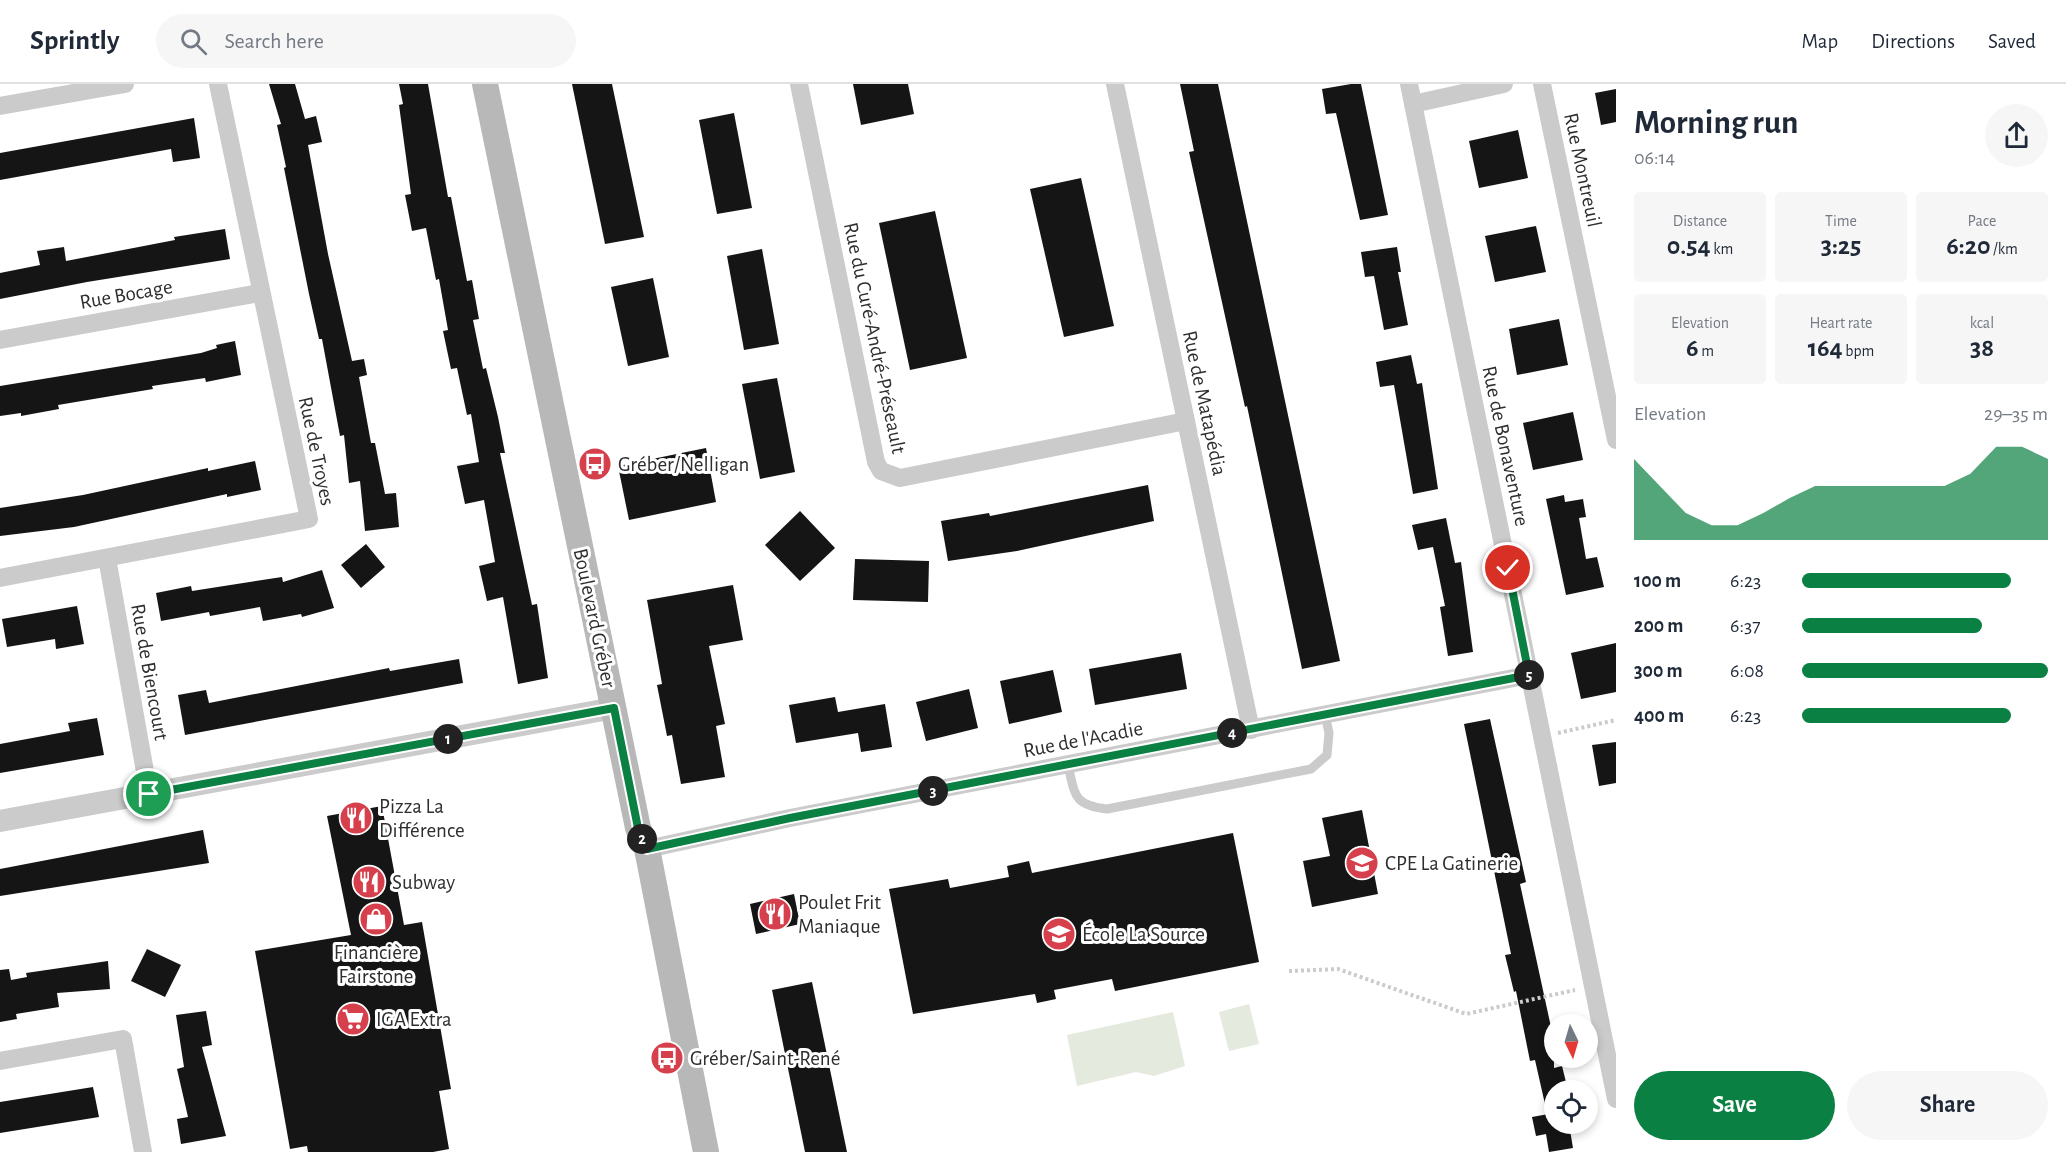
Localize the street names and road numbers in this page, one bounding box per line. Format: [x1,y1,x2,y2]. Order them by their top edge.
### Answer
street label: Rue Montreuil [1560,111,1605,229]
street label: Rue du Curé-André-Préseault [840,221,909,456]
street label: Rue Bocage [78,276,174,313]
street label: Rue de Matapédia [1179,329,1230,478]
street label: Rue de Bonaventure [1478,364,1533,528]
street label: Rue de Troyes [295,395,338,508]
street label: Boulevard Gréber [569,546,620,690]
street label: Rue de Biencourt [127,602,172,742]
street label: Rue de l'Acadie [1021,718,1145,761]

